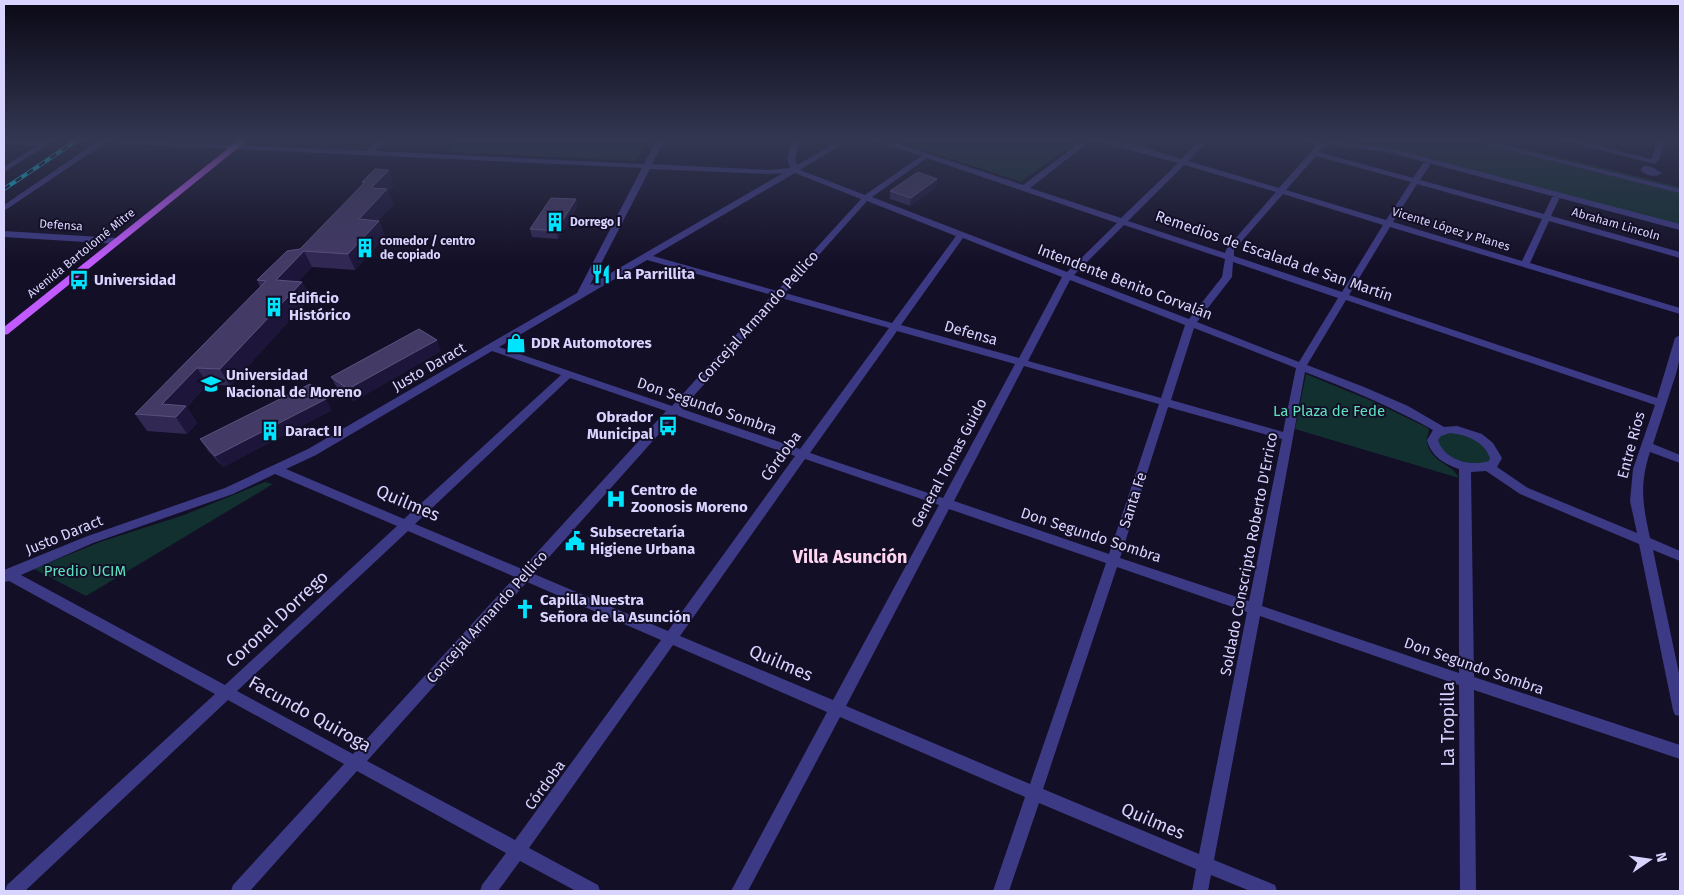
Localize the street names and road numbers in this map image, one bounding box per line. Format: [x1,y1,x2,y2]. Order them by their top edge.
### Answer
street label: Vicente López y Planes [1390,204,1512,254]
street label: Avenida Bartolomé Mitre [24,205,138,301]
street label: Abraham Lincoln [1570,205,1662,243]
street label: Remedios de Escalada de San Martín [1153,207,1395,305]
street label: Defensa [39,216,83,234]
street label: Intendente Benito Corvalán [1035,240,1215,324]
street label: Concejal Armando Pellico [694,247,822,387]
street label: Defensa [942,317,1000,349]
street label: Justo Daract [389,338,469,395]
street label: Don Segundo Sombra [635,374,779,438]
street label: General Tomas Guido [907,395,991,531]
street label: Entre Ríos [1613,410,1649,480]
street label: Córdoba [757,428,805,484]
street label: Soldado Conscripto Roberto D'Errico [1217,431,1281,677]
street label: Santa Fe [1116,470,1150,530]
street label: Quilmes [373,480,443,526]
street label: Don Segundo Sombra [1019,504,1163,566]
street label: Justo Daract [23,511,106,559]
street label: Concejal Armando Pellico [423,547,551,687]
street label: Coronel Dorrego [221,566,333,672]
street label: Don Segundo Sombra [1402,634,1546,698]
street label: Quilmes [746,640,816,686]
street label: Facundo Quiroga [245,671,375,757]
street label: La Tropilla [1437,681,1459,767]
street label: Córdoba [521,757,569,813]
street label: Quilmes [1118,798,1188,844]

